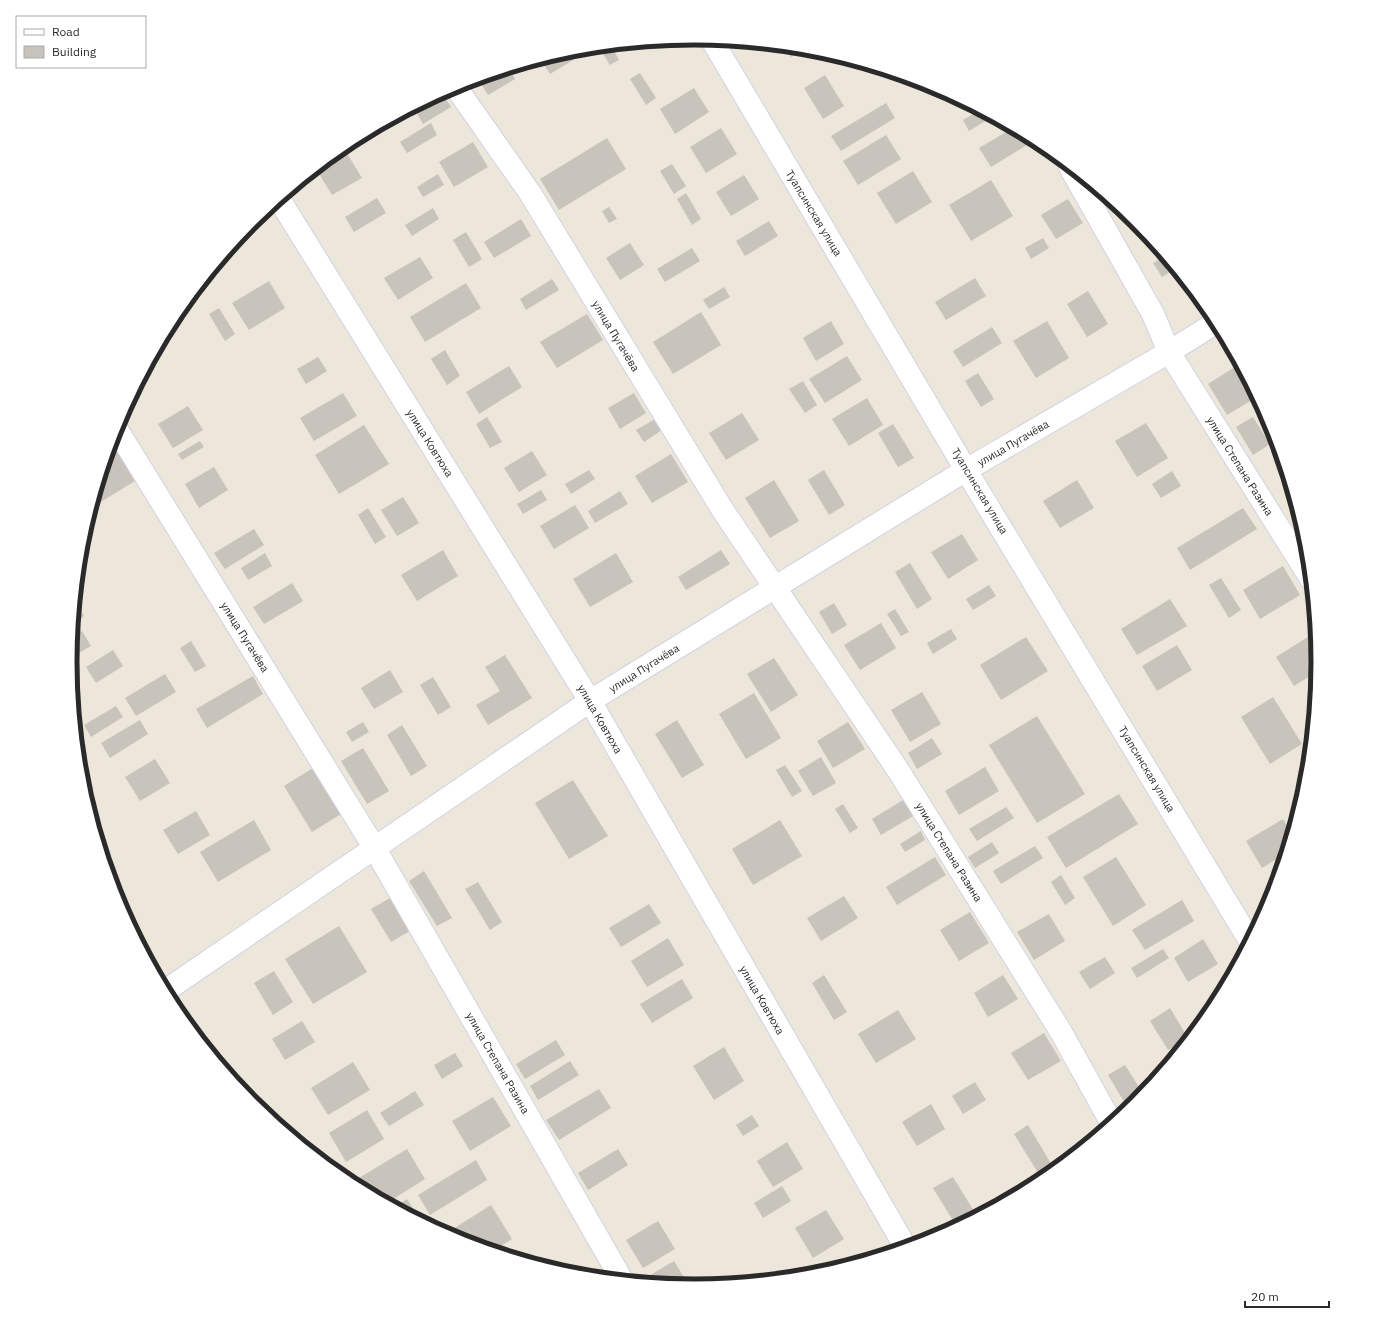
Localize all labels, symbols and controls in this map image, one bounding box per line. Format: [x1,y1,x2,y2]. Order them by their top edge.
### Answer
legend [16,16,146,68]
text: Road [52,24,80,39]
text: Building [52,44,97,59]
street label: Туапсинская улица [783,167,845,259]
street label: улица Пугачёва [589,298,643,374]
street label: улица Ковтюха [404,407,456,480]
street label: улица Степана Разина [1204,414,1276,519]
street label: улица Пугачёва [975,417,1051,469]
street label: Туапсинская улица [949,445,1011,537]
street label: улица Пугачёва [218,599,272,675]
street label: улица Пугачёва [606,641,682,695]
street label: улица Ковтюха [575,682,625,756]
street label: Туапсинская улица [1116,723,1178,815]
street label: улица Степана Разина [913,800,985,905]
street label: улица Ковтюха [737,963,787,1037]
street label: улица Степана Разина [463,1010,533,1116]
scale bar [1245,1283,1329,1309]
text: 20 m [1251,1289,1279,1304]

